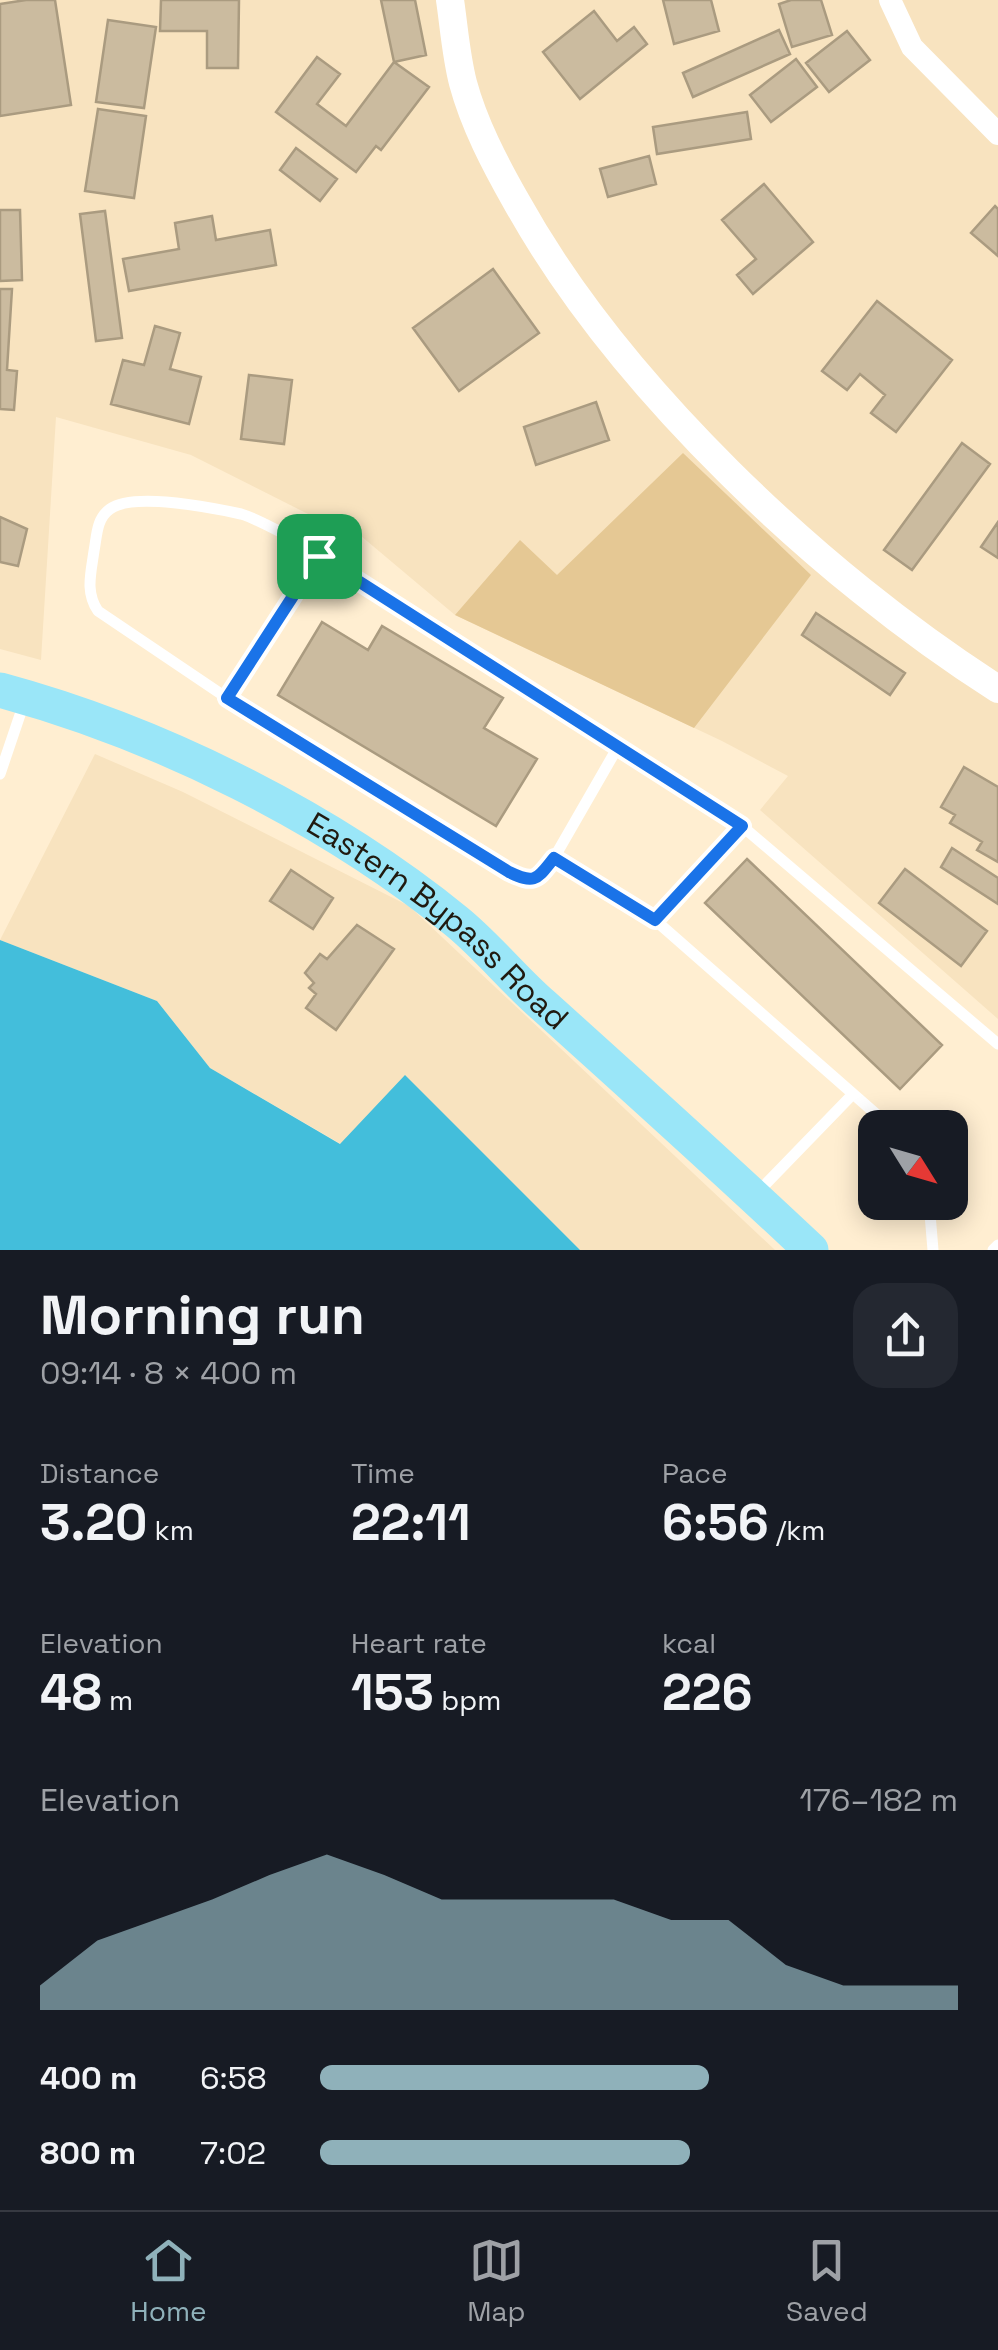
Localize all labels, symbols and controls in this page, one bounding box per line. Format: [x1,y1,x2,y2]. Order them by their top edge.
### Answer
pin [277,514,362,599]
icon: arrive [292,529,347,584]
street label: Eastern Bypass Road [300,803,577,1038]
north arrow [858,1110,968,1220]
map controls [858,1110,968,1220]
text: Morning run [40,1280,365,1350]
button: share [853,1283,958,1388]
text: 09:14 · 8 × 400 m [40,1353,297,1393]
text: Distance [40,1455,159,1491]
text: Time [351,1455,415,1491]
text: Pace [662,1455,728,1491]
text: 3.20 [40,1491,147,1555]
text: 22:11 [351,1491,471,1555]
text: 6:56 [662,1491,769,1555]
text: km [147,1512,194,1548]
text: /km [769,1512,825,1548]
text: Elevation [40,1625,163,1661]
text: Heart rate [351,1625,487,1661]
text: kcal [662,1625,716,1661]
text: 48 [40,1661,102,1725]
text: 153 [351,1661,434,1725]
text: 226 [662,1661,752,1725]
text: m [102,1682,133,1718]
text: bpm [434,1682,501,1718]
text: Elevation [40,1780,180,1820]
text: 176–182 m [799,1780,958,1820]
text: 400 m [40,2058,137,2098]
text: 6:58 [200,2058,267,2098]
text: 800 m [40,2133,136,2173]
text: 7:02 [200,2133,266,2173]
tab: Home [130,2233,207,2329]
tab: Map [467,2233,526,2329]
tab: Saved [786,2233,868,2329]

